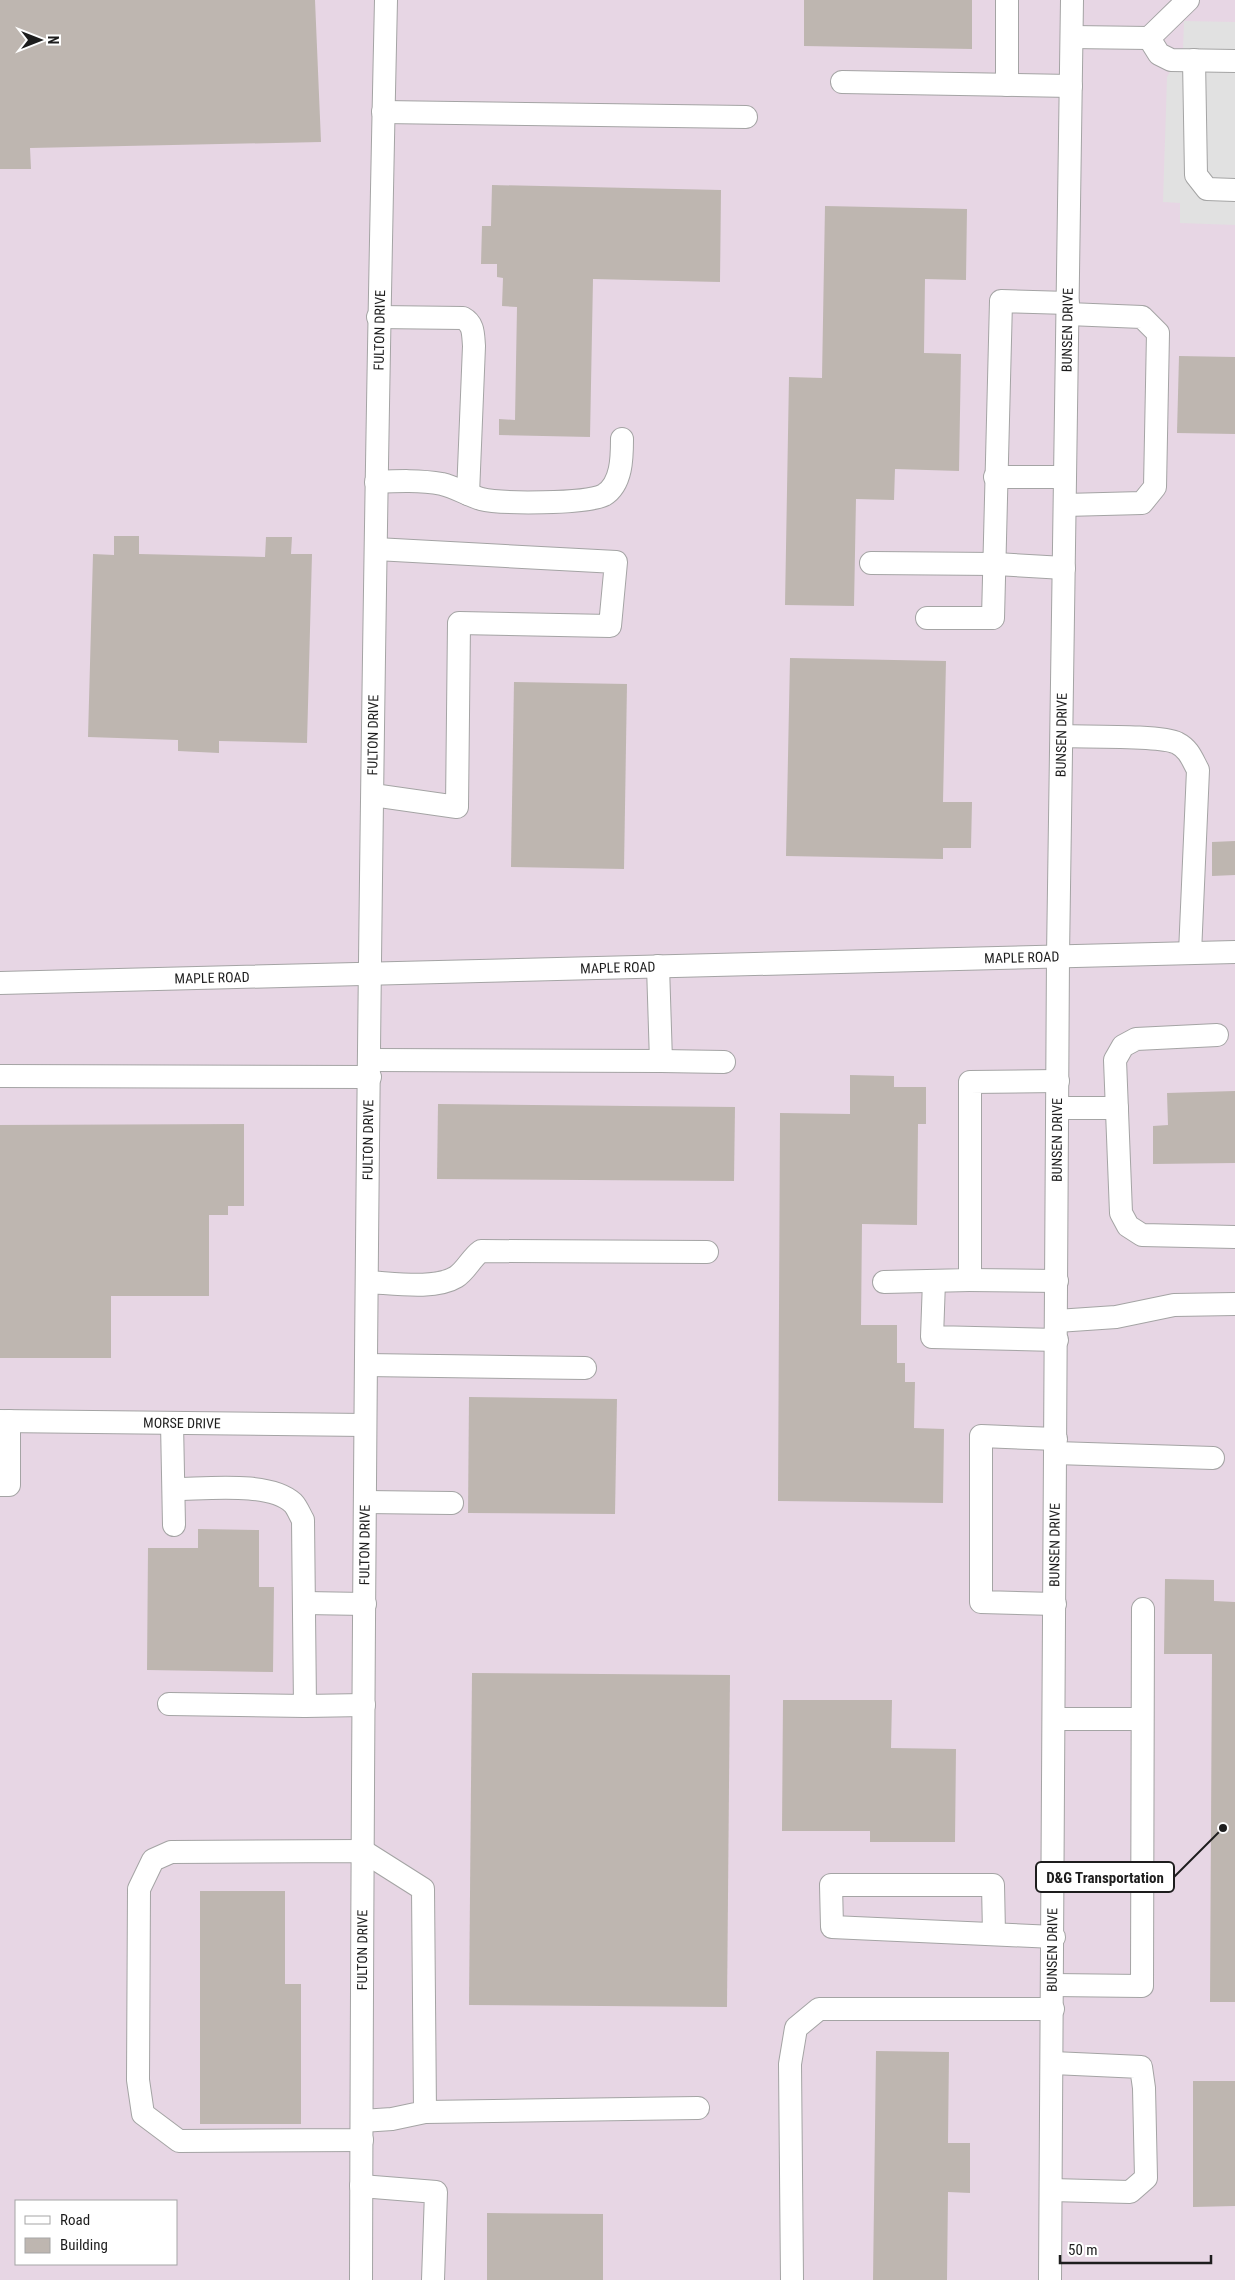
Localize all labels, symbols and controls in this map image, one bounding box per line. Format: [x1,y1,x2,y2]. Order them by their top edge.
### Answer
north arrow [15,15,65,65]
text: N [45,36,61,44]
street label: BUNSEN DRIVE [1059,288,1076,372]
street label: FULTON DRIVE [371,290,388,371]
street label: BUNSEN DRIVE [1053,693,1070,777]
street label: FULTON DRIVE [364,695,381,775]
street label: MAPLE ROAD [984,948,1059,966]
street label: MAPLE ROAD [580,959,656,976]
street label: MAPLE ROAD [174,969,250,987]
street label: BUNSEN DRIVE [1049,1098,1065,1182]
street label: FULTON DRIVE [359,1100,376,1180]
street label: MORSE DRIVE [143,1415,221,1431]
street label: BUNSEN DRIVE [1046,1503,1063,1587]
street label: FULTON DRIVE [356,1505,373,1585]
callout: D&G Transportation [1036,1862,1174,1892]
text: D&G Transportation [1046,1869,1164,1887]
street label: BUNSEN DRIVE [1044,1908,1060,1992]
street label: FULTON DRIVE [354,1910,370,1990]
legend [15,2200,178,2265]
text: Road [60,2211,90,2229]
scale bar [1060,2232,1211,2264]
text: Building [60,2236,108,2254]
text: 50 m [1068,2241,1098,2259]

